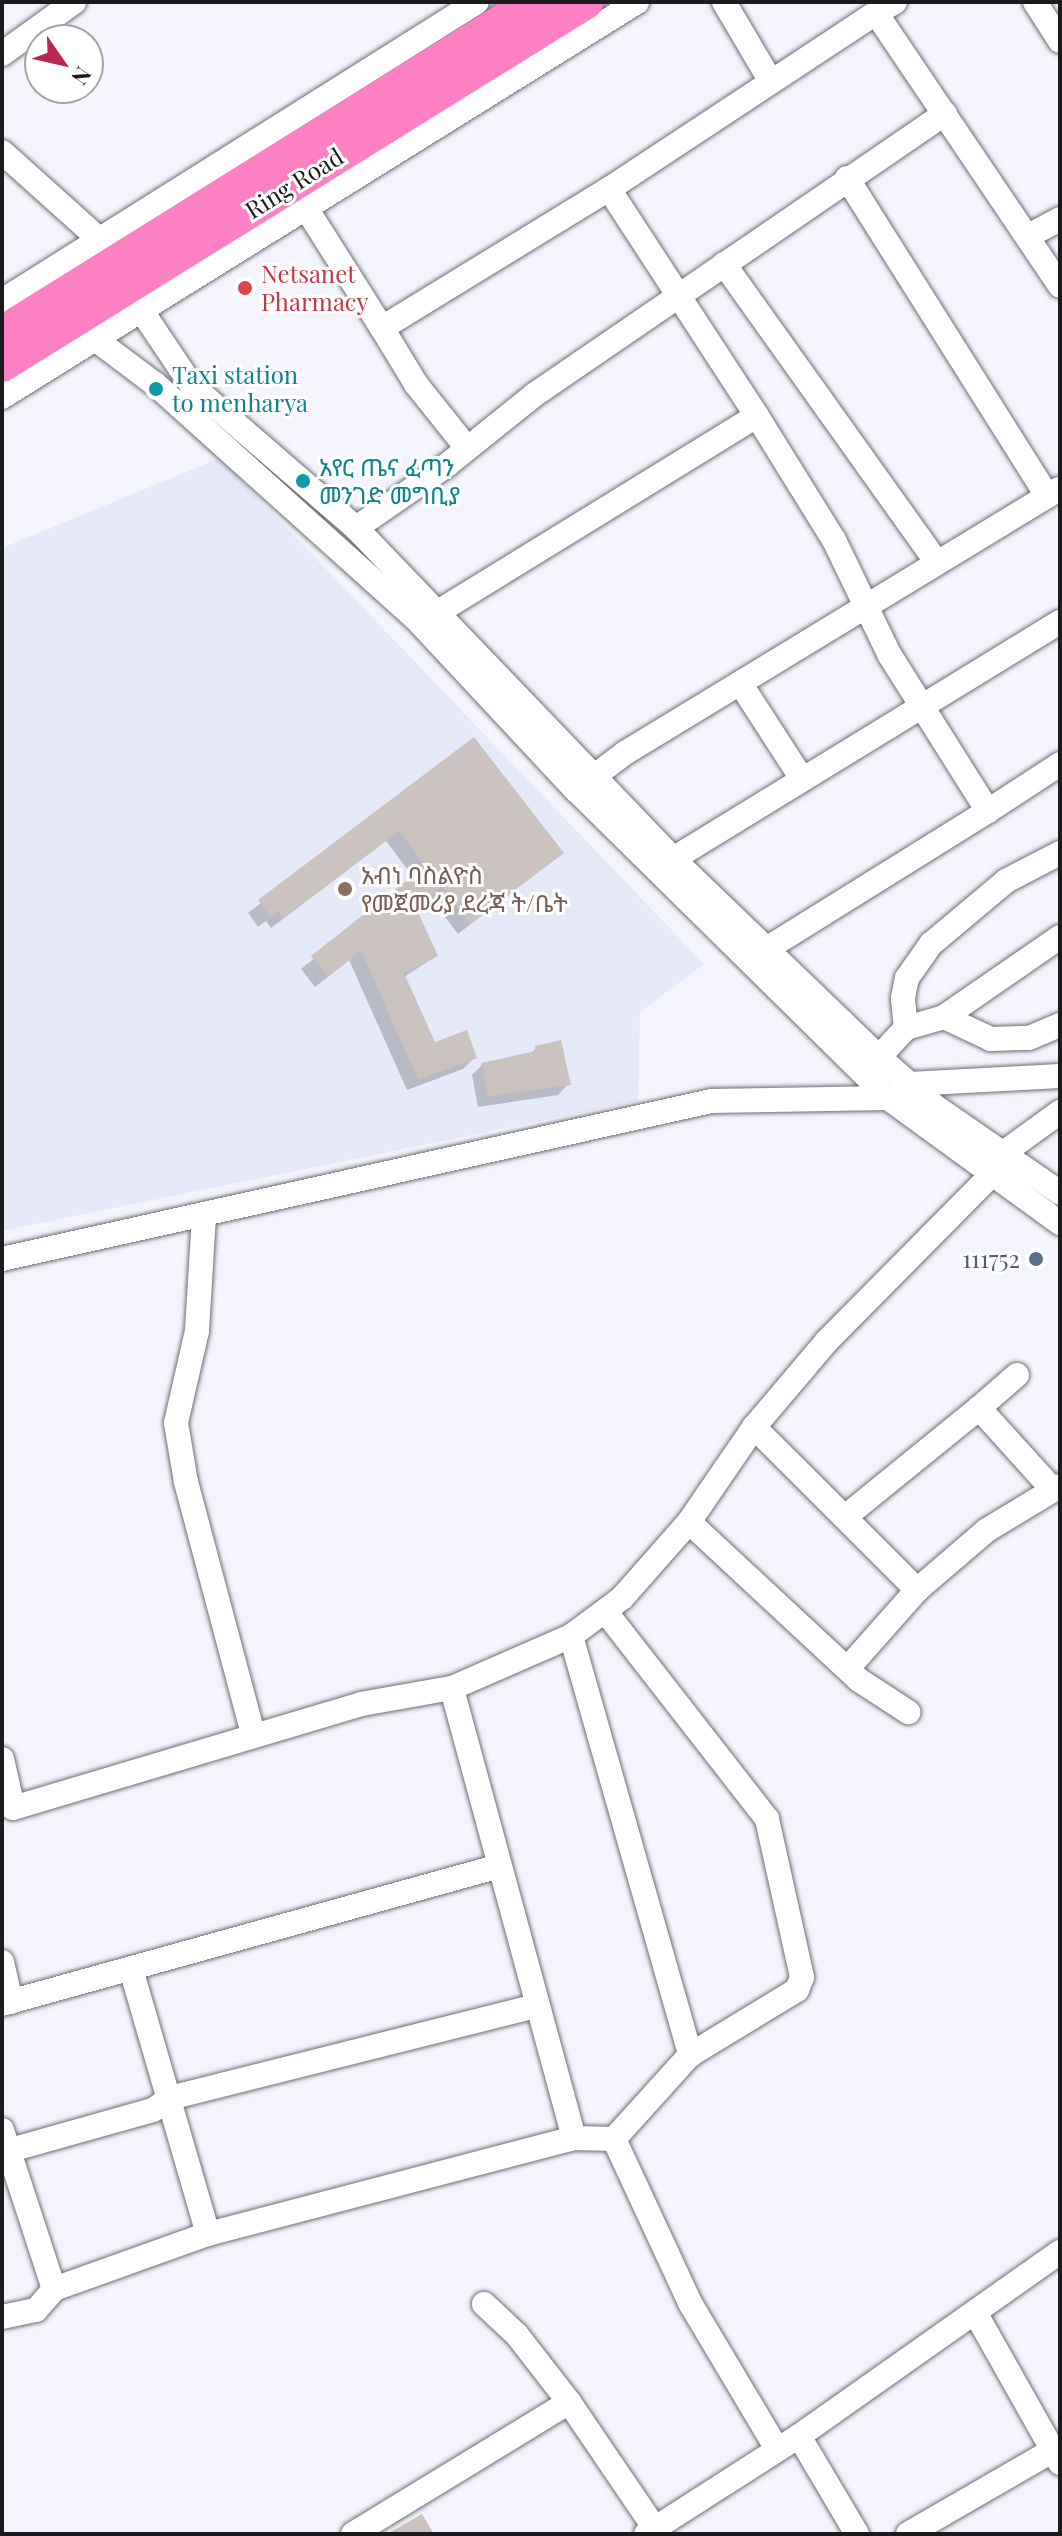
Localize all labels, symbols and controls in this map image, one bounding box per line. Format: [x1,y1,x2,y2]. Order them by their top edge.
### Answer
north arrow [24,24,104,104]
text: N [65,61,99,91]
street label: Ring Road [240,142,348,224]
place label: Netsanet Pharmacy [261,260,369,316]
marker: Netsanet Pharmacy [236,279,254,297]
place label: Taxi station to menharya [172,361,308,417]
marker: Taxi station to menharya [147,380,165,398]
place label: አየር ጤና ፈጣን መንገድ መግቢያ [319,453,460,509]
marker: አየር ጤና ፈጣን መንገድ መግቢያ [294,472,312,490]
place label: አብነ ባስልዮስ የመጀመሪያ ደረጃ ት/ቤት [361,861,568,917]
marker: አብነ ባስልዮስ የመጀመሪያ ደረጃ ት/ቤት [336,880,354,898]
place label: 111752 [962,1245,1020,1273]
marker: 111752 [1027,1250,1045,1268]

